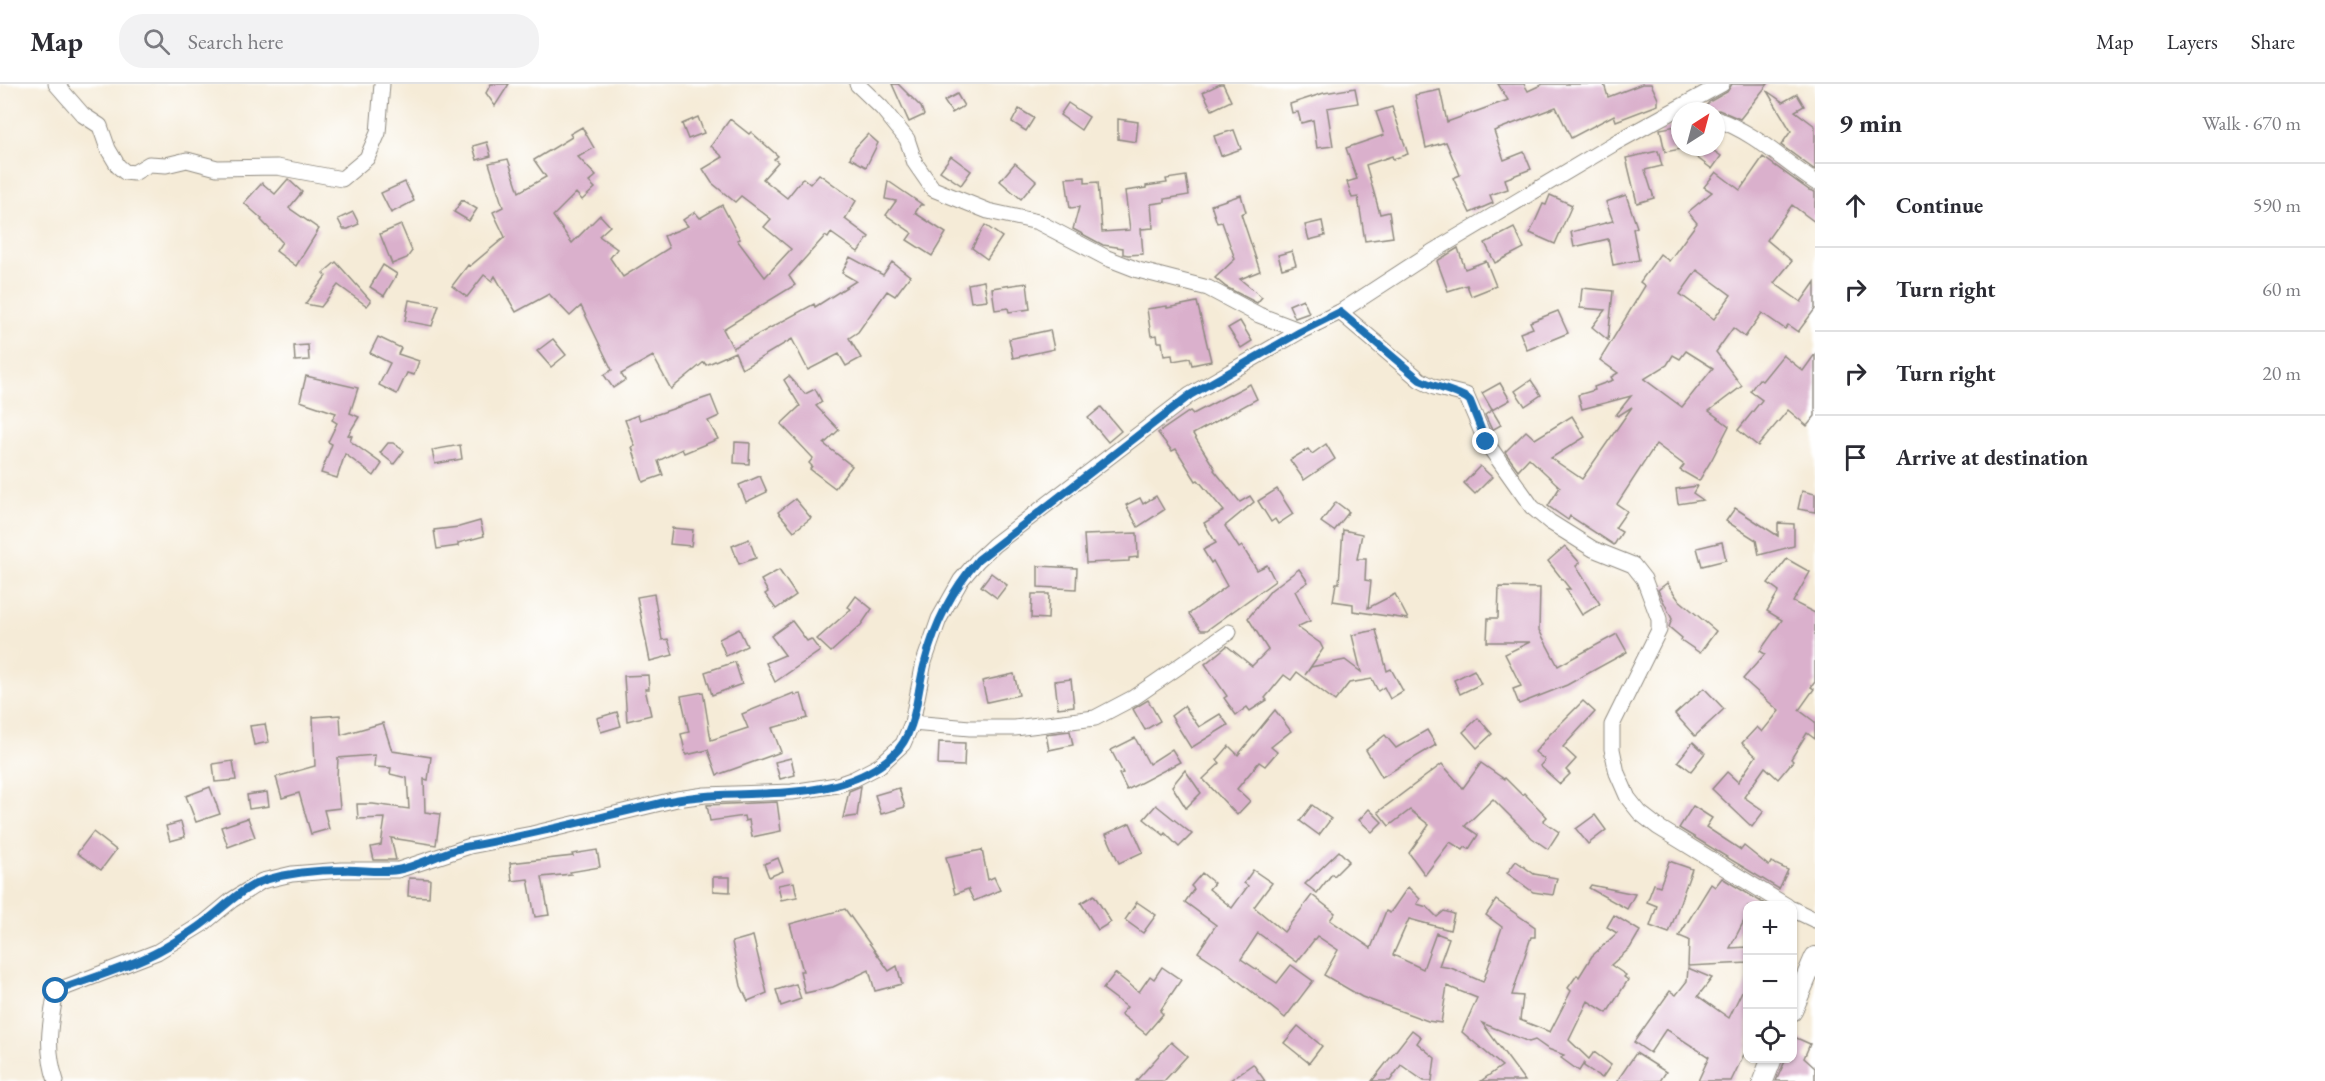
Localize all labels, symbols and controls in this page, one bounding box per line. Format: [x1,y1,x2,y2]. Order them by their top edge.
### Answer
search box [119,14,539,68]
text: Map [30,23,83,59]
icon: search [140,25,173,58]
text: Search here [188,27,283,56]
text: Map [2096,28,2134,55]
text: Layers [2167,28,2218,55]
text: Share [2251,28,2295,55]
north arrow [1671,102,1725,156]
text: 9 min [1839,106,1902,140]
text: Walk · 670 m [2202,110,2301,136]
icon: ahead [1839,189,1872,222]
text: Continue [1896,191,1983,220]
text: 590 m [2253,192,2301,218]
icon: right [1839,273,1872,306]
text: Turn right [1896,275,1995,304]
text: 60 m [2262,276,2301,302]
icon: right [1839,357,1872,390]
text: Turn right [1896,359,1995,388]
text: 20 m [2262,360,2301,386]
route end [1472,428,1498,454]
icon: arrive [1839,441,1872,474]
text: Arrive at destination [1896,443,2088,472]
map controls [1743,901,1797,1063]
button: + [1743,901,1797,955]
button: − [1743,955,1797,1009]
route start [42,977,68,1003]
button: locate [1743,1009,1797,1063]

